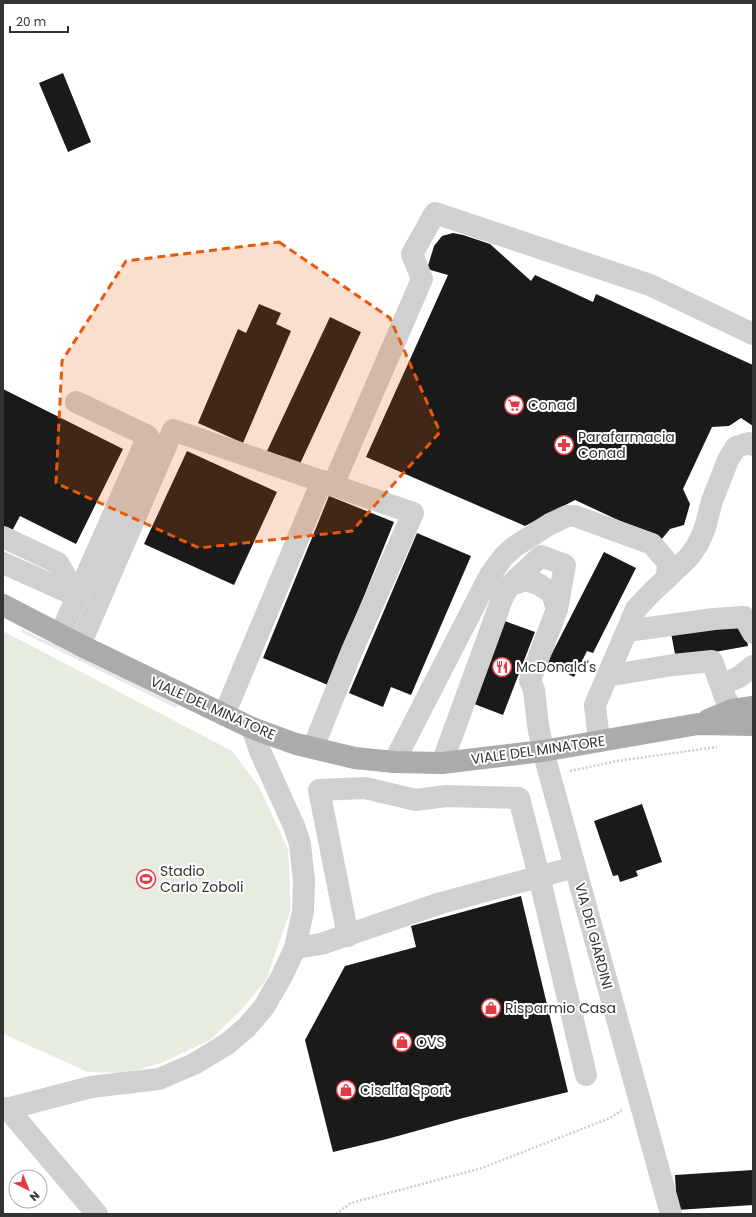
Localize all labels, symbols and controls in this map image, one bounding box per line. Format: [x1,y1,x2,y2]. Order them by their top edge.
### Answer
scale bar [10,8,68,34]
text: 20 m [16,13,46,30]
supermarket icon: Conad [503,394,525,416]
place label: Conad [528,395,576,415]
place label: Parafarmacia Conad [578,427,675,463]
pharmacy icon: Parafarmacia Conad [553,434,575,456]
restaurant icon: McDonald's [491,656,513,678]
place label: McDonald's [516,657,596,677]
street label: VIALE DEL MINATORE [147,671,279,745]
street label: VIALE DEL MINATORE [470,731,606,769]
place label: Stadio Carlo Zoboli [160,861,243,897]
sports icon: Stadio Carlo Zoboli [135,868,157,890]
street label: VIA DEI GIARDINI [570,881,618,991]
shop icon: Risparmio Casa [480,997,502,1019]
place label: Risparmio Casa [505,998,616,1018]
shop icon: OVS [391,1031,413,1053]
place label: OVS [416,1032,445,1052]
shop icon: Cisalfa Sport [335,1079,357,1101]
place label: Cisalfa Sport [360,1080,449,1100]
north arrow [8,1169,48,1209]
text: N [26,1188,43,1205]

